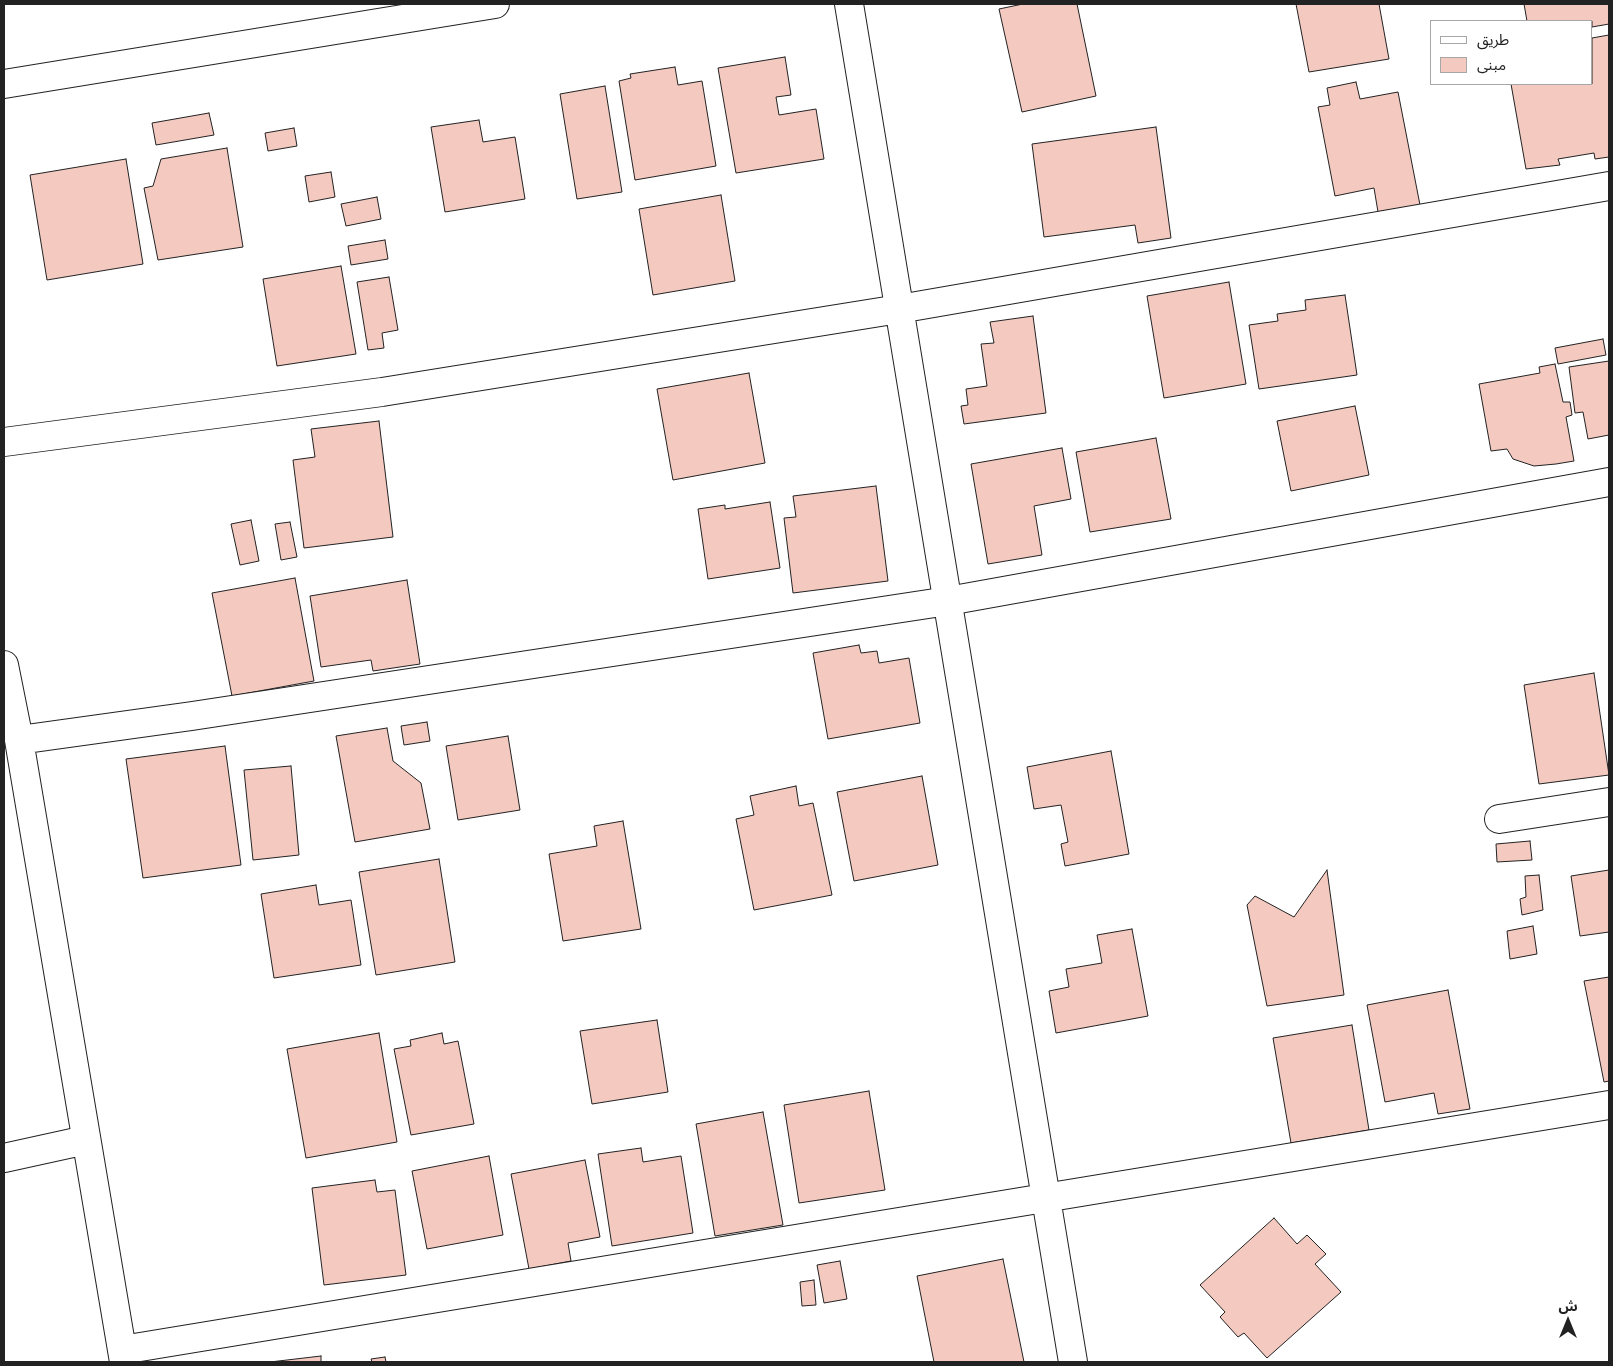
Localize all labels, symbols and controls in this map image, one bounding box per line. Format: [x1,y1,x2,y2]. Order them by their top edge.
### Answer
legend [1430,20,1593,85]
text: طريق [1477,30,1509,48]
text: مبنى [1477,55,1506,73]
north arrow [1543,1296,1593,1346]
text: ش [1558,1297,1578,1314]

